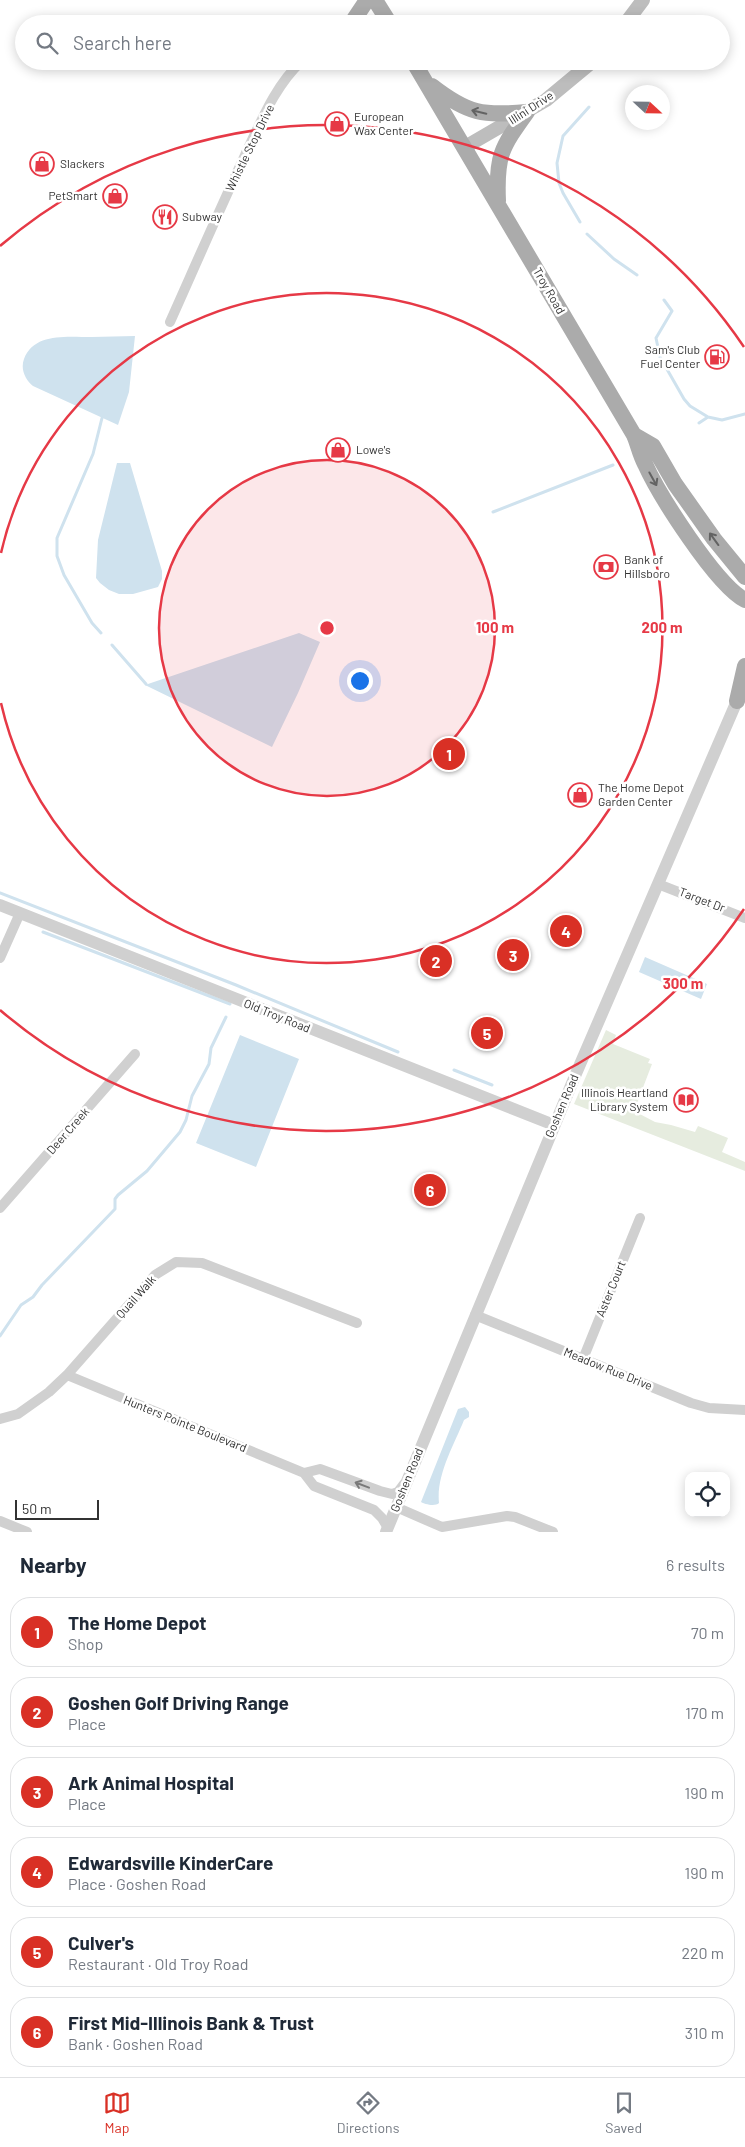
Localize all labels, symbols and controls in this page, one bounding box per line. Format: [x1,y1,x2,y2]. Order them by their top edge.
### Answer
search box [15,15,730,70]
icon: search [33,29,61,57]
text: Search here [73,31,172,54]
north arrow [625,85,670,130]
street label: Illini Drive [506,88,555,127]
street label: Whistle Stop Drive [222,102,276,193]
one-way arrow [471,107,487,116]
place label: European Wax Center [354,109,414,137]
shop icon: European Wax Center [324,111,350,137]
shop icon: Slackers [29,151,55,177]
place label: Slackers [60,156,105,170]
shop icon: PetSmart [102,183,128,209]
place label: PetSmart [48,188,98,202]
restaurant icon: Subway [152,204,178,230]
place label: Subway [182,209,222,223]
street label: Troy Road [531,265,569,316]
place label: Sam's Club Fuel Center [640,342,701,370]
fuel station icon: Sam's Club Fuel Center [704,344,730,370]
shop icon: Lowe's [325,437,351,463]
place label: Lowe's [356,442,391,456]
one-way arrow [649,472,659,486]
one-way arrow [709,532,719,546]
place label: Bank of Hillsboro [624,552,670,580]
bank icon: Bank of Hillsboro [593,554,619,580]
text: 100 m [476,618,514,636]
text: 200 m [641,618,683,636]
centre of rings [318,619,336,637]
your location [347,668,373,694]
pin: 1 [433,735,465,773]
place label: The Home Depot Garden Center [598,780,684,808]
shop icon: The Home Depot Garden Center [567,782,593,808]
street label: Target Dr [677,884,728,914]
pin: 4 [550,912,582,950]
pin: 3 [497,936,529,974]
pin: 2 [420,942,452,980]
text: 300 m [663,974,703,992]
street label: Old Troy Road [242,995,313,1035]
pin: 5 [471,1014,503,1052]
street label: Goshen Road [541,1072,581,1140]
place label: Illinois Heartland Library System [581,1085,668,1113]
library icon: Illinois Heartland Library System [673,1087,699,1113]
street label: Deer Creek [43,1104,91,1157]
pin: 6 [414,1171,446,1209]
street label: Aster Court [592,1258,628,1319]
street label: Quail Walk [112,1272,158,1321]
street label: Meadow Rue Drive [562,1344,655,1392]
street label: Hunters Pointe Boulevard [122,1392,249,1454]
street label: Goshen Road [387,1446,425,1514]
map controls [685,1472,730,1517]
button: locate [685,1472,730,1517]
one-way arrow [355,1480,370,1489]
scale bar [15,1497,99,1520]
text: 50 m [22,1500,51,1517]
text: Nearby [20,1552,86,1577]
text: 6 results [666,1555,725,1574]
text: The Home Depot [68,1611,207,1634]
text: 1 [34,1623,40,1642]
text: 70 m [691,1623,724,1642]
text: Shop [68,1634,103,1653]
text: Goshen Golf Driving Range [68,1691,289,1714]
text: 2 [33,1703,41,1722]
text: 170 m [685,1703,724,1722]
text: Place [68,1714,106,1733]
text: Ark Animal Hospital [68,1771,234,1794]
text: 3 [33,1783,41,1802]
text: 190 m [685,1783,724,1802]
text: Place [68,1794,106,1813]
text: Edwardsville KinderCare [68,1851,273,1874]
text: 4 [32,1863,42,1882]
text: 190 m [685,1863,724,1882]
text: Place · Goshen Road [68,1874,206,1893]
text: Culver's [68,1931,134,1954]
text: 5 [33,1943,41,1962]
text: 220 m [681,1943,724,1962]
text: Restaurant · Old Troy Road [68,1954,248,1973]
text: First Mid-Illinois Bank & Trust [68,2011,314,2034]
text: 6 [33,2023,41,2042]
text: 310 m [685,2023,724,2042]
text: Bank · Goshen Road [68,2034,203,2053]
tab: Map [103,2089,131,2136]
tab: Directions [337,2089,399,2136]
tab: Saved [605,2089,642,2136]

